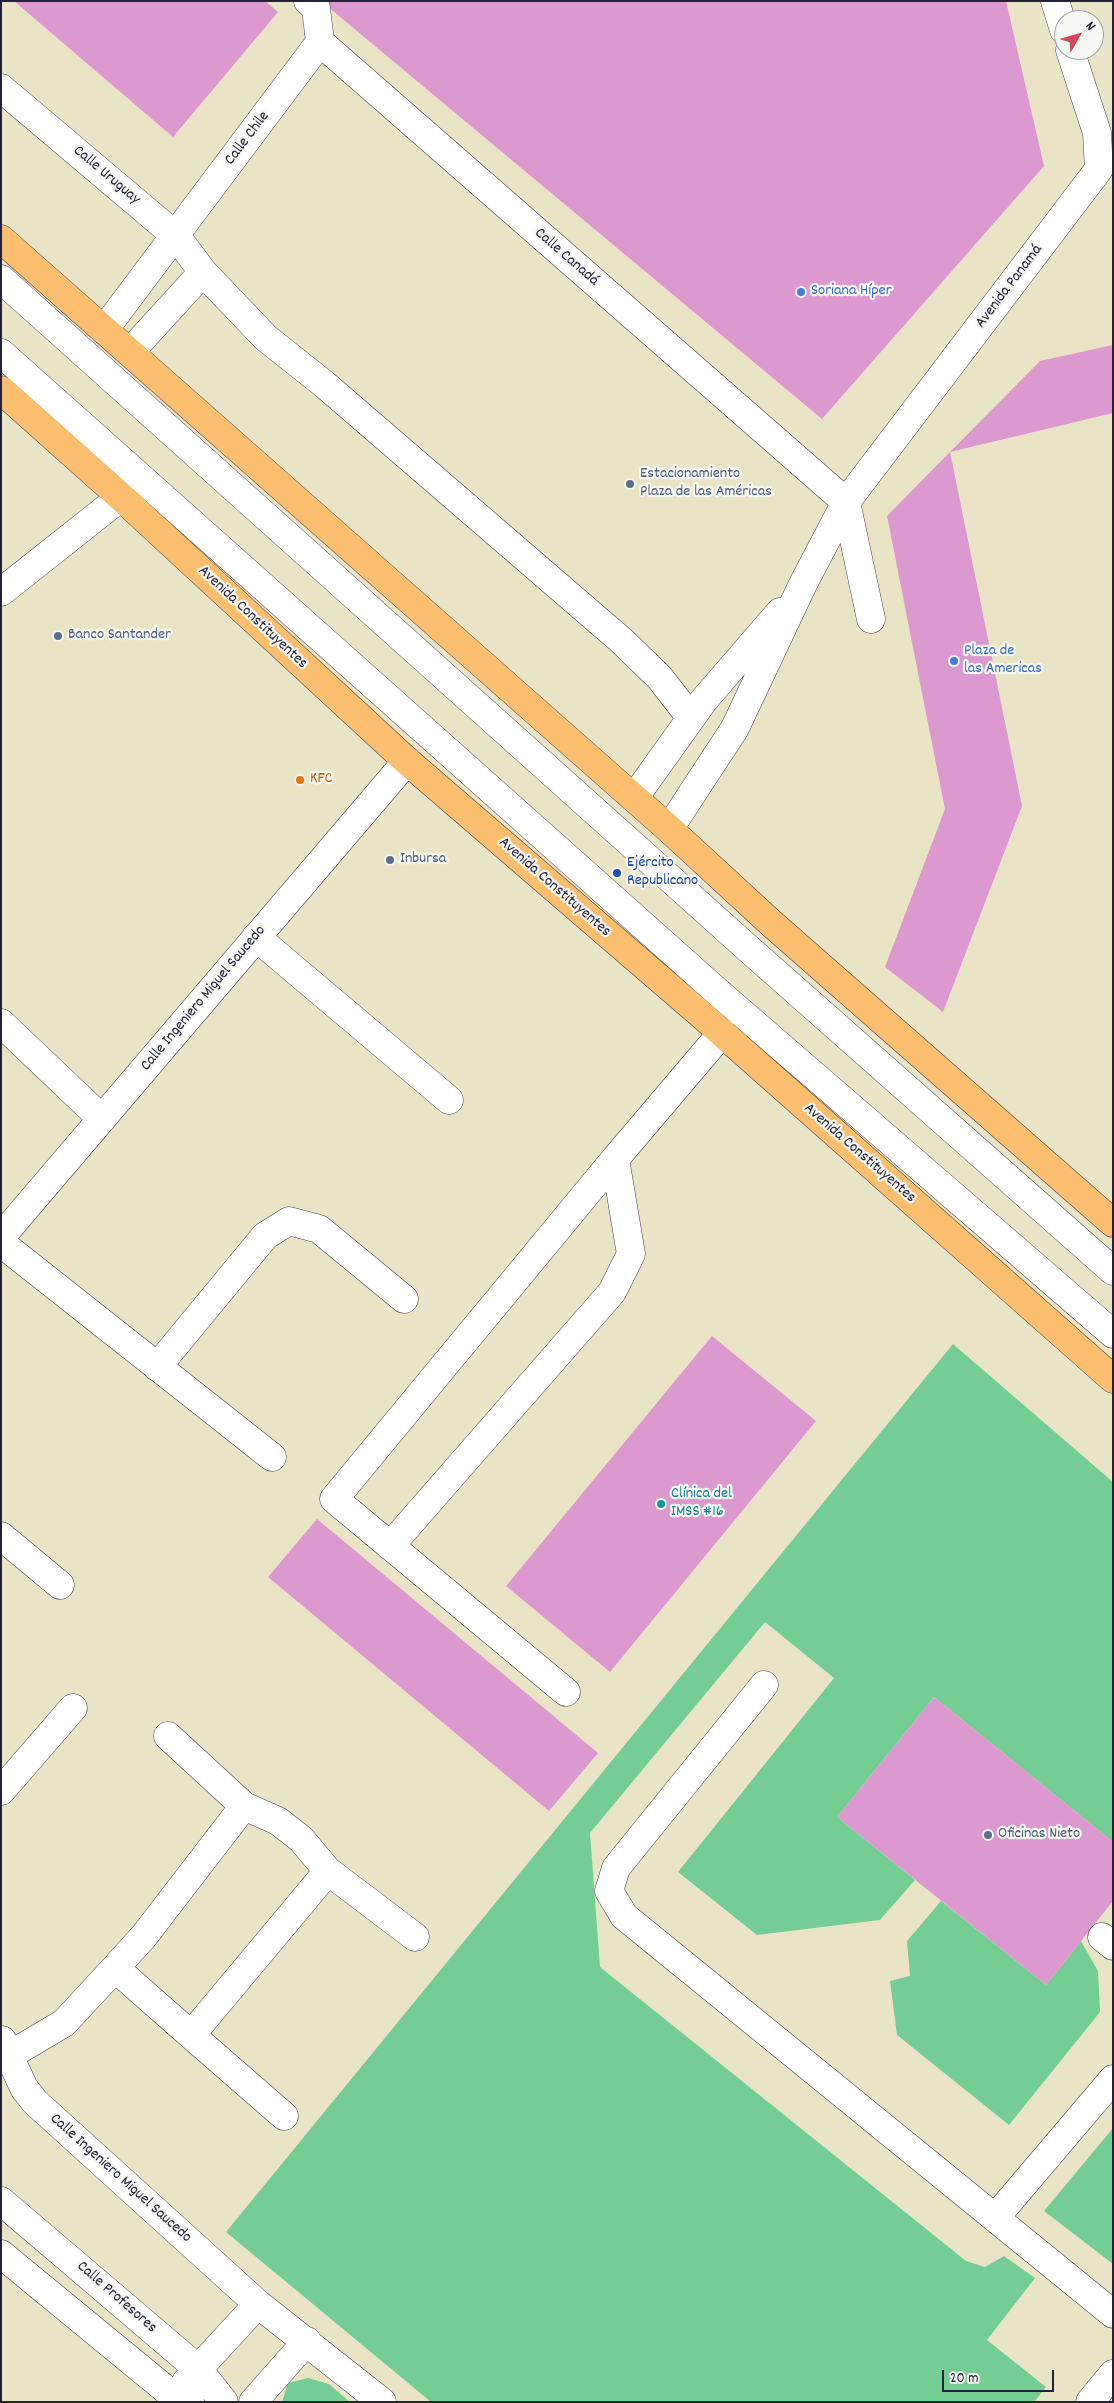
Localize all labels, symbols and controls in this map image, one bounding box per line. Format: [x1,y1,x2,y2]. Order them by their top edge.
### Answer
north arrow [1054,10,1104,60]
text: N [1080,17,1100,35]
street label: Calle Chile [221,108,275,170]
street label: Calle Uruguay [68,142,144,210]
street label: Calle Canadá [530,225,602,291]
street label: Avenida Panamá [972,241,1048,333]
place label: Soriana Híper [811,282,892,302]
marker: Soriana Híper [795,286,807,298]
place label: Estacionamiento Plaza de las Américas [640,465,772,503]
marker: Estacionamiento Plaza de las Américas [624,478,636,490]
street label: Avenida Constituyentes [193,562,311,674]
place label: Banco Santander [68,626,171,646]
marker: Banco Santander [52,630,64,642]
place label: Plaza de las Americas [964,642,1042,680]
marker: Plaza de las Americas [948,655,960,667]
place label: KFC [310,770,332,790]
marker: KFC [294,774,306,786]
street label: Avenida Constituyentes [494,834,614,942]
place label: Inbursa [400,850,446,870]
marker: Inbursa [384,854,396,866]
place label: Ejército Republicano [627,854,698,892]
marker: Ejército Republicano [611,867,623,879]
street label: Calle Ingeniero Miguel Saucedo [137,922,271,1076]
street label: Avenida Constituyentes [799,1100,919,1208]
place label: Clínica del IMSS #16 [671,1485,732,1523]
marker: Clínica del IMSS #16 [655,1498,667,1510]
place label: Oficinas Nieto [998,1825,1080,1845]
marker: Oficinas Nieto [982,1829,994,1841]
street label: Calle Ingeniero Miguel Saucedo [45,2110,195,2248]
street label: Calle Profesores [72,2258,160,2338]
scale bar [944,2360,1056,2392]
text: 20 m [950,2368,978,2390]

